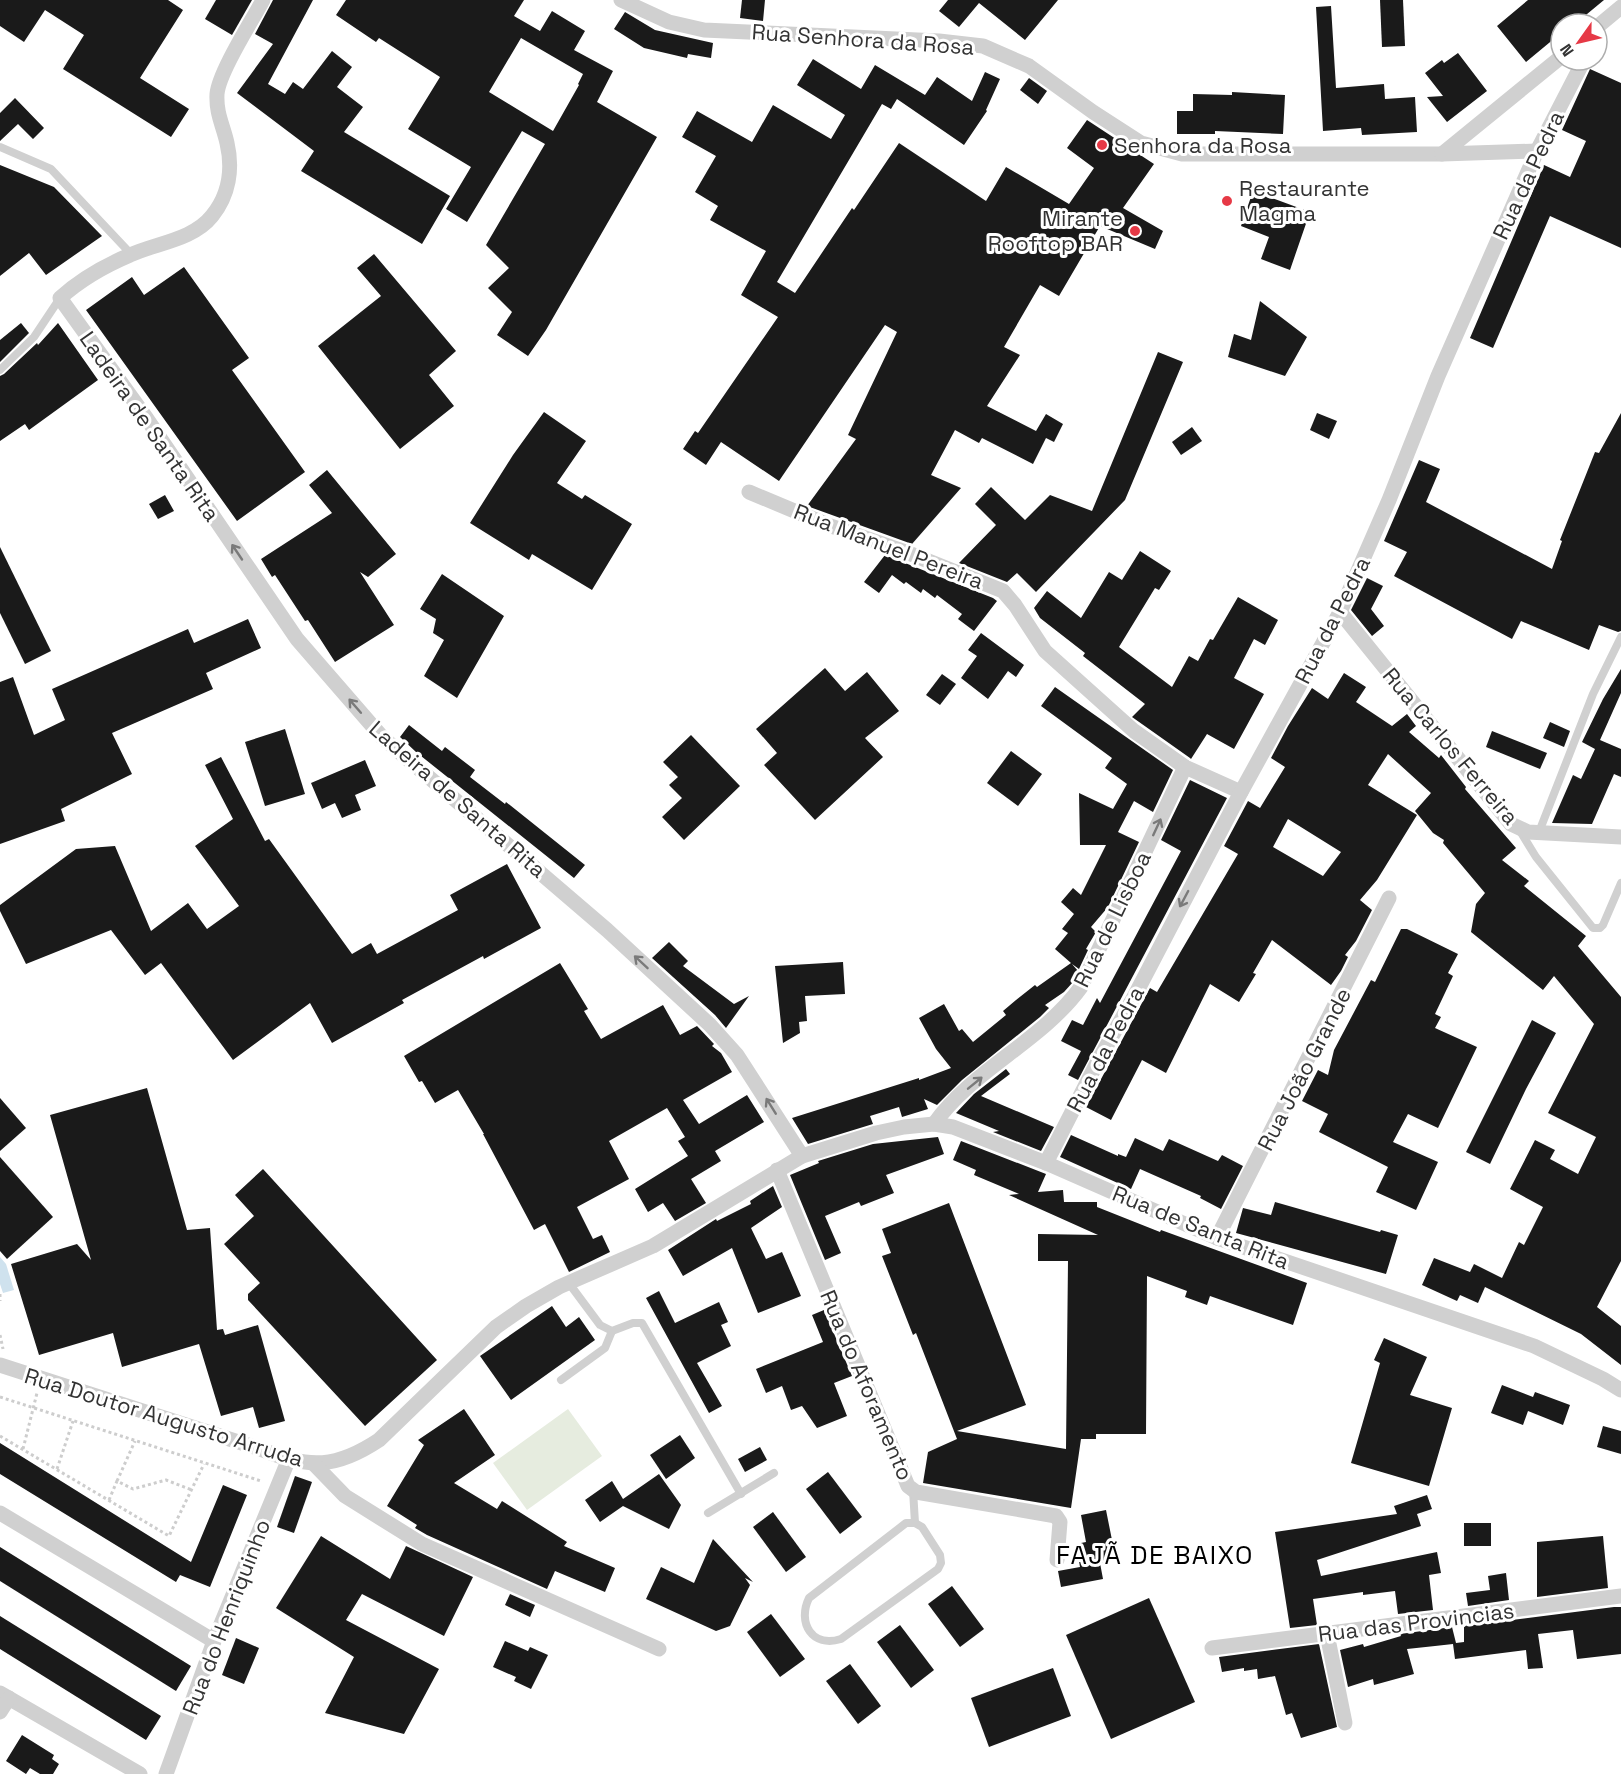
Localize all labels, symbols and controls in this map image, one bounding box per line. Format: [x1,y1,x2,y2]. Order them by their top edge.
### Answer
north arrow [1549,12,1609,72]
street label: Rua Senhora da Rosa [751,17,976,61]
text: N [1555,40,1579,60]
street label: Rua da Pedra [1486,106,1570,244]
place label: Senhora da Rosa [1114,131,1292,159]
marker: Senhora da Rosa [1095,138,1109,152]
place label: Restaurante Magma [1239,174,1370,227]
marker: Restaurante Magma [1220,194,1234,208]
place label: Mirante Rooftop BAR [988,204,1123,257]
marker: Mirante Rooftop BAR [1128,224,1142,238]
street label: Ladeira de Santa Rita [74,326,226,527]
street label: Rua Manuel Pereira [790,497,988,595]
one-way arrow [231,544,243,560]
street label: Rua da Pedra [1288,552,1376,688]
street label: Rua Carlos Ferreira [1377,662,1525,831]
one-way arrow [348,699,362,714]
street label: Ladeira de Santa Rita [364,714,553,884]
one-way arrow [1152,818,1163,837]
street label: Rua de Lisboa [1067,846,1157,992]
one-way arrow [1178,890,1189,908]
one-way arrow [634,955,649,969]
street label: Rua da Pedra [1060,981,1150,1117]
street label: Rua João Grande [1251,983,1357,1155]
one-way arrow [966,1076,982,1089]
one-way arrow [764,1098,776,1115]
street label: Rua de Santa Rita [1109,1179,1294,1275]
street label: Rua do Aforamento [814,1286,920,1484]
street label: Rua Doutor Augusto Arruda [21,1361,307,1473]
street label: Rua do Henriquinho [176,1515,276,1719]
district label: FAJÃ DE BAIXO [1056,1538,1254,1572]
street label: Rua das Provincias [1316,1596,1516,1648]

